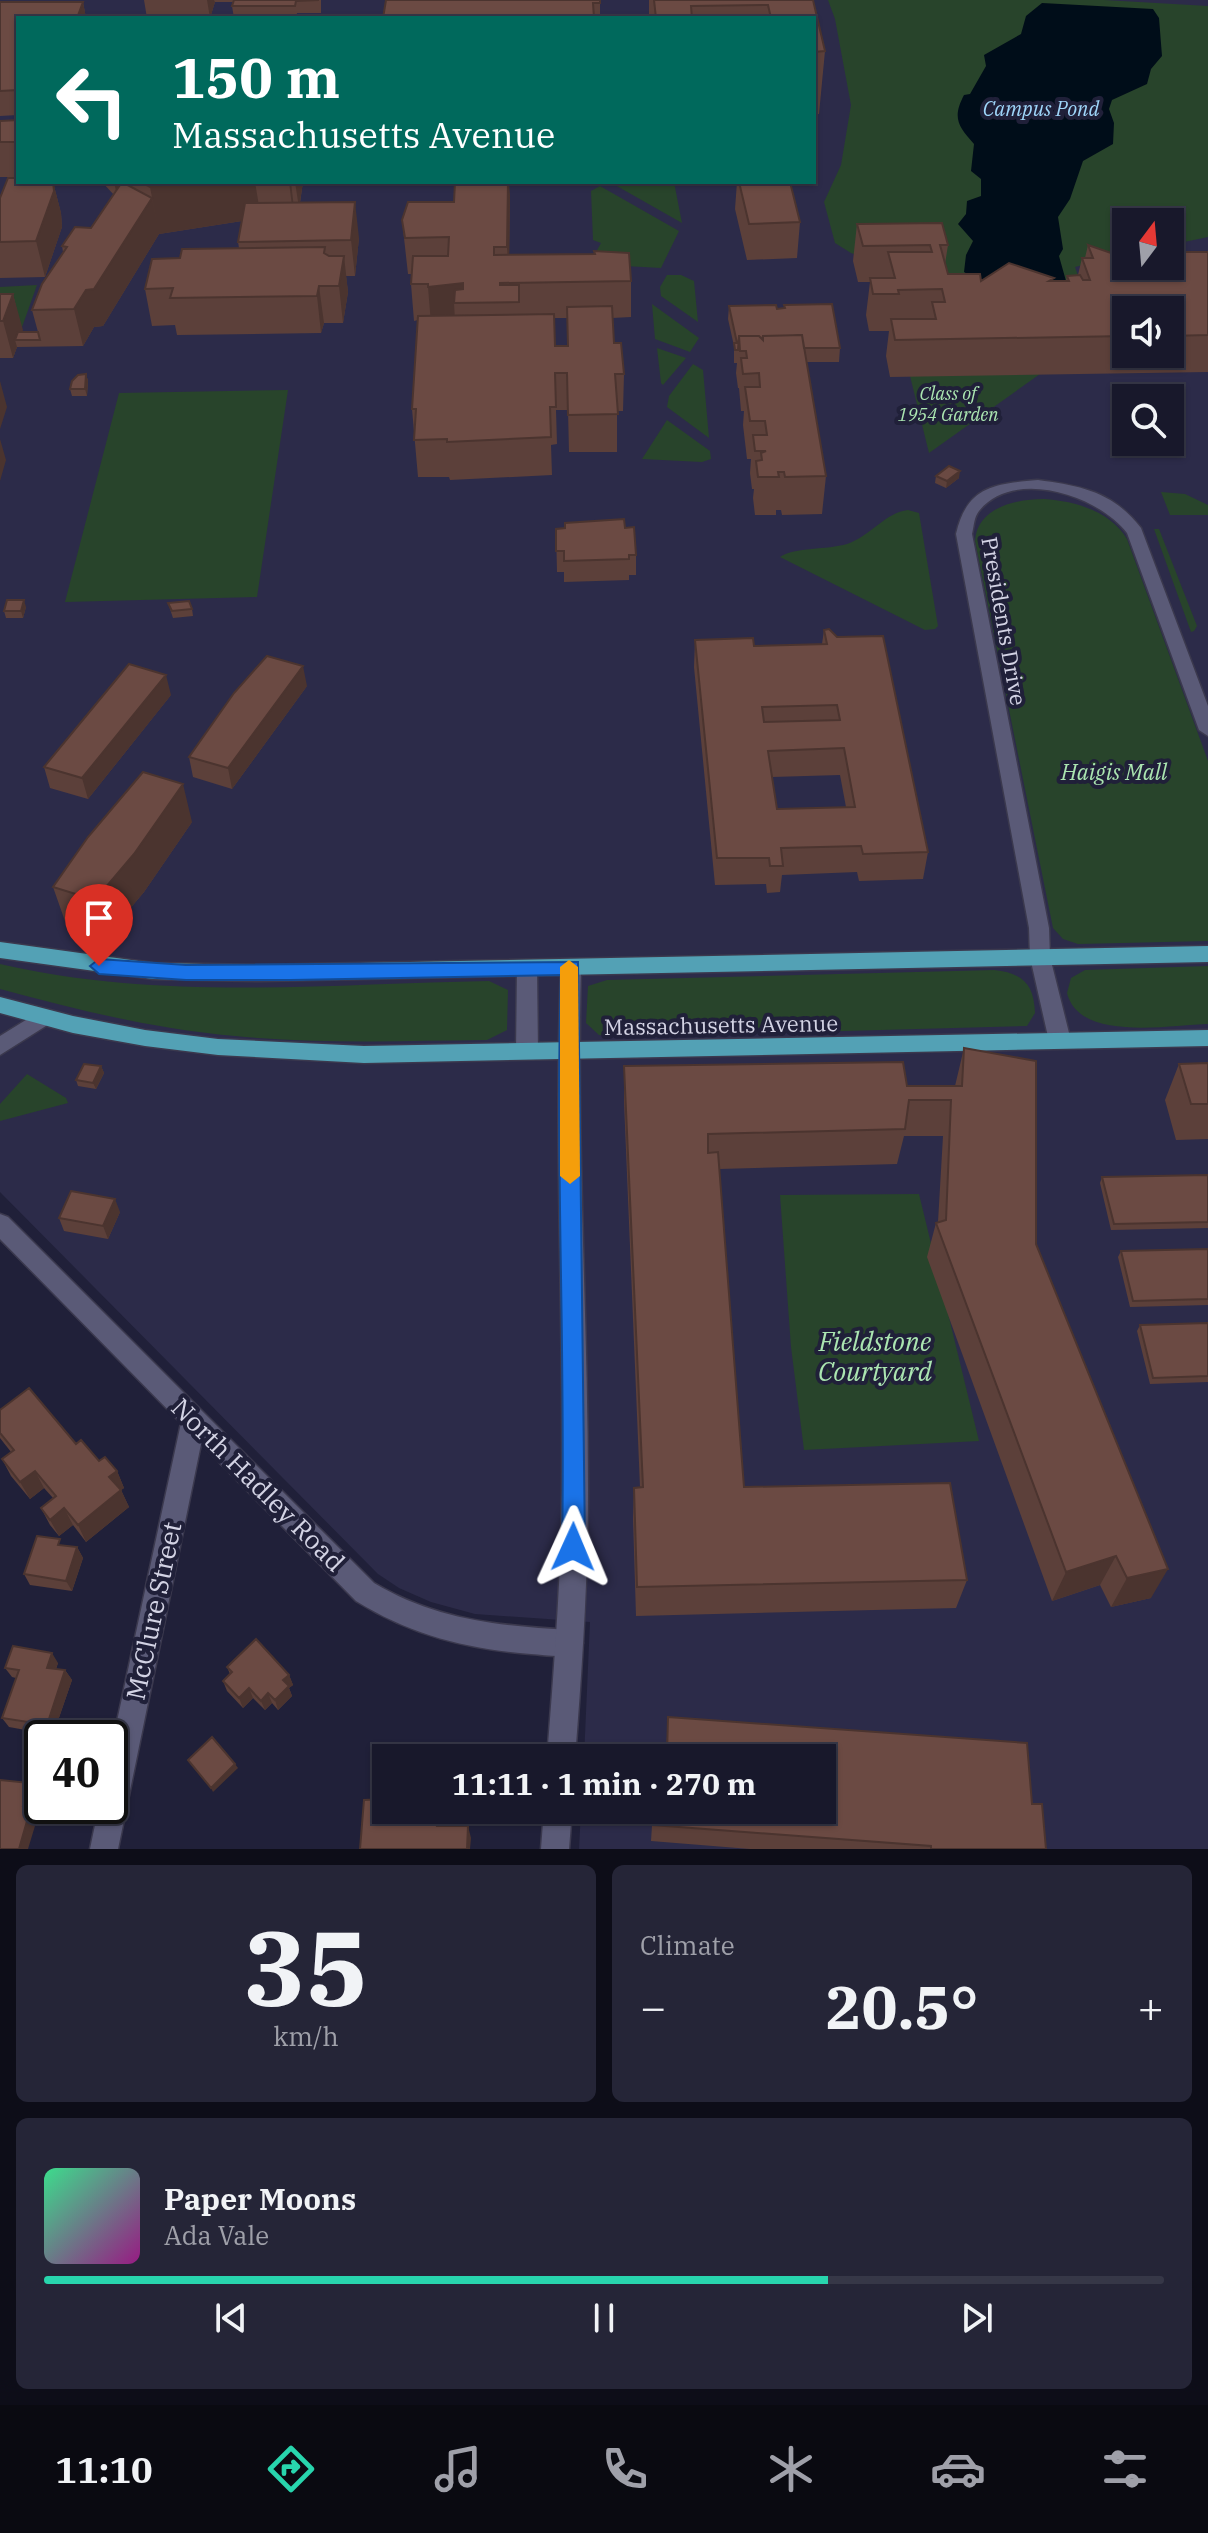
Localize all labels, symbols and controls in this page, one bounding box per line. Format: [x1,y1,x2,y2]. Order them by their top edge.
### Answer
text: 150 m [172,41,340,113]
icon: left [40,48,144,152]
water label: Campus Pond [983,95,1100,122]
text: Massachusetts Avenue [172,111,555,158]
north arrow [1112,208,1184,280]
map controls [1112,208,1184,456]
button: sound [1112,296,1184,368]
park label: Class of 1954 Garden [898,382,999,426]
button: search [1112,384,1184,456]
street label: Presidents Drive [975,534,1034,708]
park label: Haigis Mall [1060,757,1168,786]
pin [65,884,133,966]
icon: arrive [77,896,121,940]
street label: Massachusetts Avenue [604,1008,838,1041]
park label: Fieldstone Courtyard [818,1324,933,1388]
street label: North Hadley Road [165,1390,353,1578]
position arrow [531,1505,615,1589]
street label: McClure Street [118,1519,189,1703]
speed limit sign: 40 [24,1720,128,1824]
text: 11:11 · 1 min · 270 m [452,1764,756,1803]
text: 35 [244,1899,368,2035]
text: Climate [640,1928,735,1962]
text: 20.5° [825,1967,979,2046]
text: − [640,1978,666,2035]
text: + [1138,1978,1164,2035]
text: km/h [273,2019,339,2053]
text: Paper Moons [164,2179,356,2218]
text: Ada Vale [164,2218,269,2252]
icon: previous [209,2296,253,2340]
icon: pause [582,2296,626,2340]
icon: next [955,2296,999,2340]
icon: directions [263,2441,319,2497]
icon: music [430,2441,486,2497]
icon: phone [597,2441,653,2497]
icon: climate [763,2441,819,2497]
icon: car [930,2441,986,2497]
icon: filters [1097,2441,1153,2497]
text: 11:10 [55,2446,153,2493]

